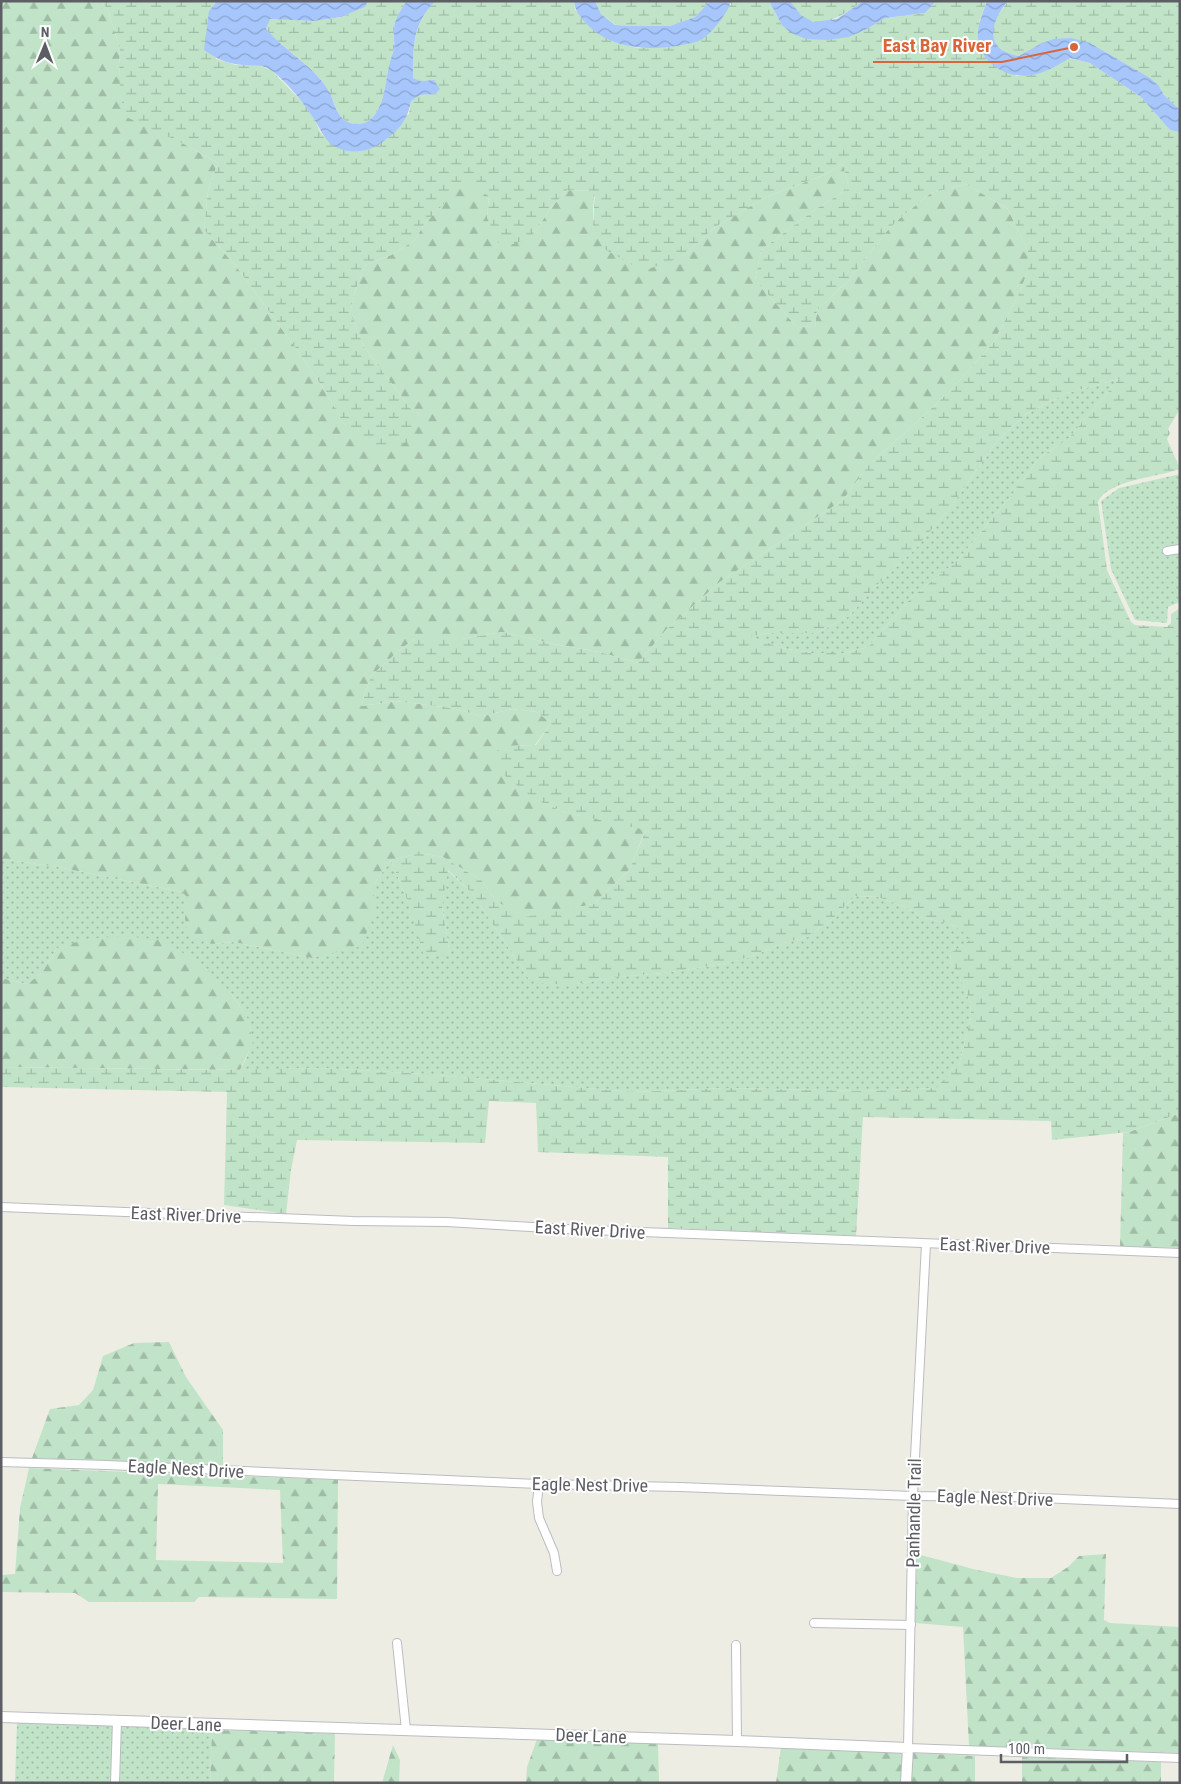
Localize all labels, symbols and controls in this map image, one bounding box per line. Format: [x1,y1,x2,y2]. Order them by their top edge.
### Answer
north arrow [20,20,70,70]
text: N [41,24,50,40]
callout: East Bay River [873,28,1002,62]
text: East Bay River [883,34,991,57]
street label: East River Drive [130,1202,242,1227]
street label: East River Drive [534,1216,646,1243]
street label: East River Drive [939,1233,1051,1258]
street label: Eagle Nest Drive [127,1455,245,1482]
street label: Panhandle Trail [902,1458,925,1568]
street label: Eagle Nest Drive [532,1473,648,1496]
street label: Eagle Nest Drive [937,1485,1054,1510]
street label: Deer Lane [150,1712,222,1735]
street label: Deer Lane [555,1724,627,1747]
scale bar [1001,1732,1127,1764]
text: 100 m [1008,1740,1045,1758]

